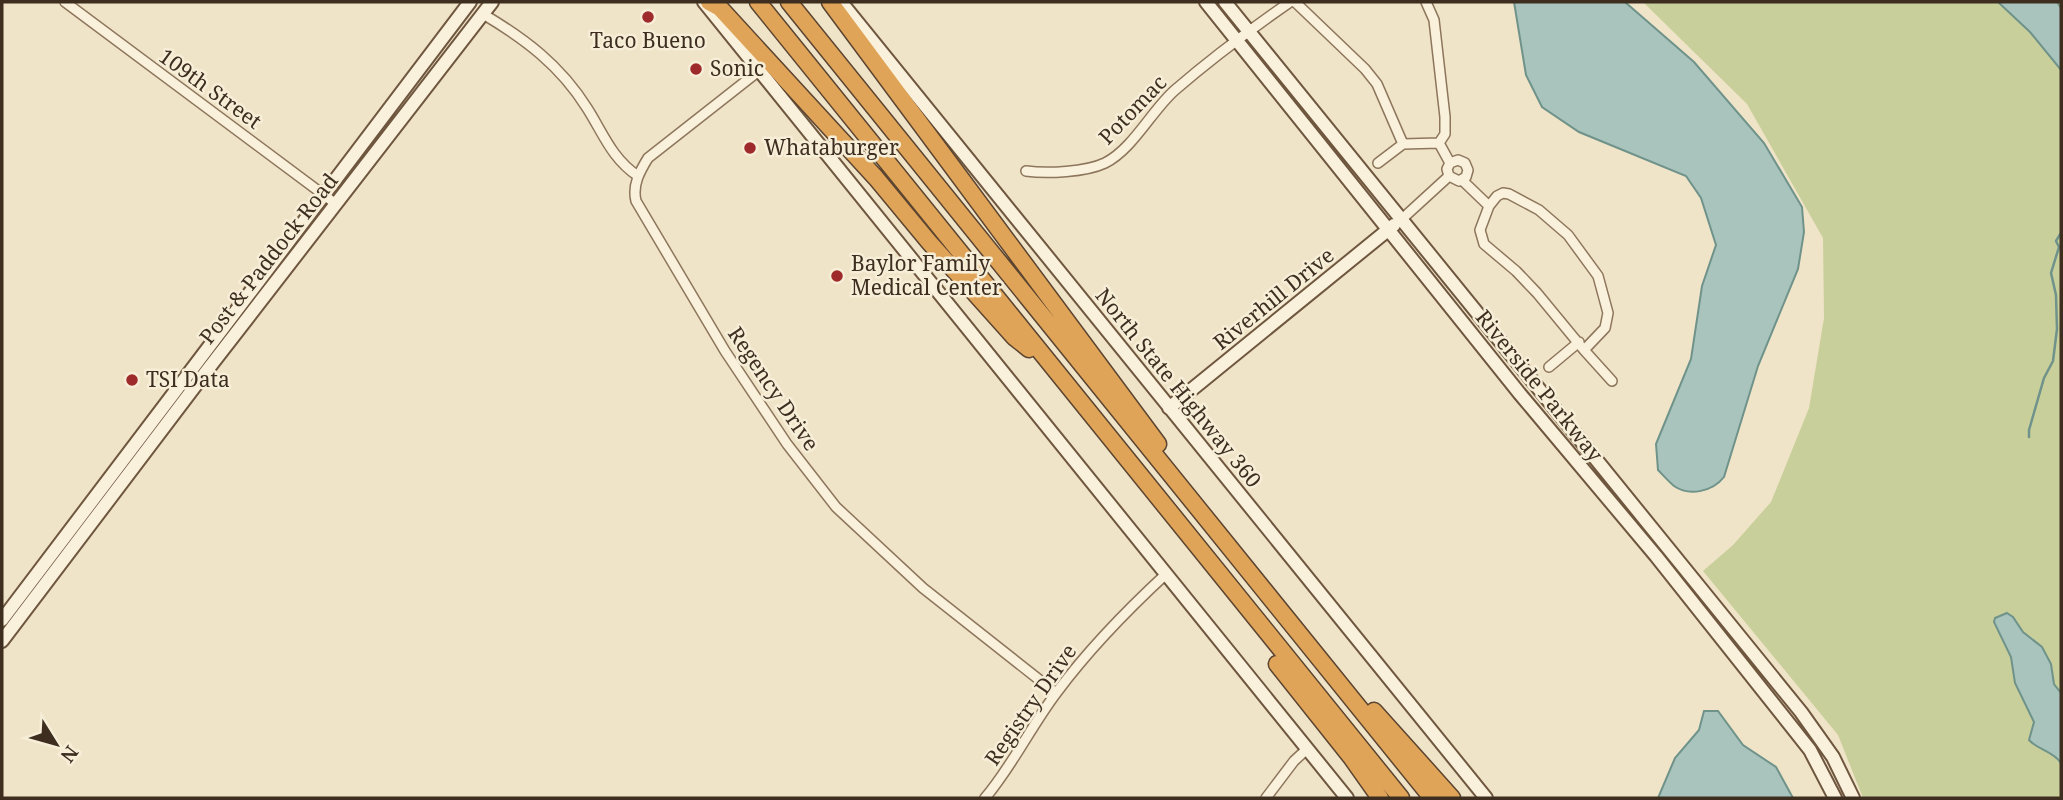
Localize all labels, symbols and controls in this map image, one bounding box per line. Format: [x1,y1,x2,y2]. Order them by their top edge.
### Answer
marker: Taco Bueno [640,9,656,25]
place label: Taco Bueno [590,26,706,54]
street label: 109th Street [154,42,267,135]
place label: Sonic [710,54,764,82]
marker: Sonic [688,61,704,77]
street label: Potomac [1092,69,1172,150]
place label: Whataburger [764,133,899,161]
marker: Whataburger [742,140,758,156]
street label: Post & Paddock Road [193,167,344,349]
street label: Riverhill Drive [1207,241,1340,356]
place label: Baylor Family Medical Center [851,249,1002,301]
marker: Baylor Family Medical Center [829,268,845,284]
street label: North State Highway 360 [1090,282,1268,493]
street label: Riverside Parkway [1470,304,1610,467]
street label: Regency Drive [722,321,826,456]
place label: TSI Data [146,365,230,393]
marker: TSI Data [124,372,140,388]
street label: Registry Drive [978,638,1082,771]
north arrow [21,709,91,779]
text: N [55,740,84,768]

